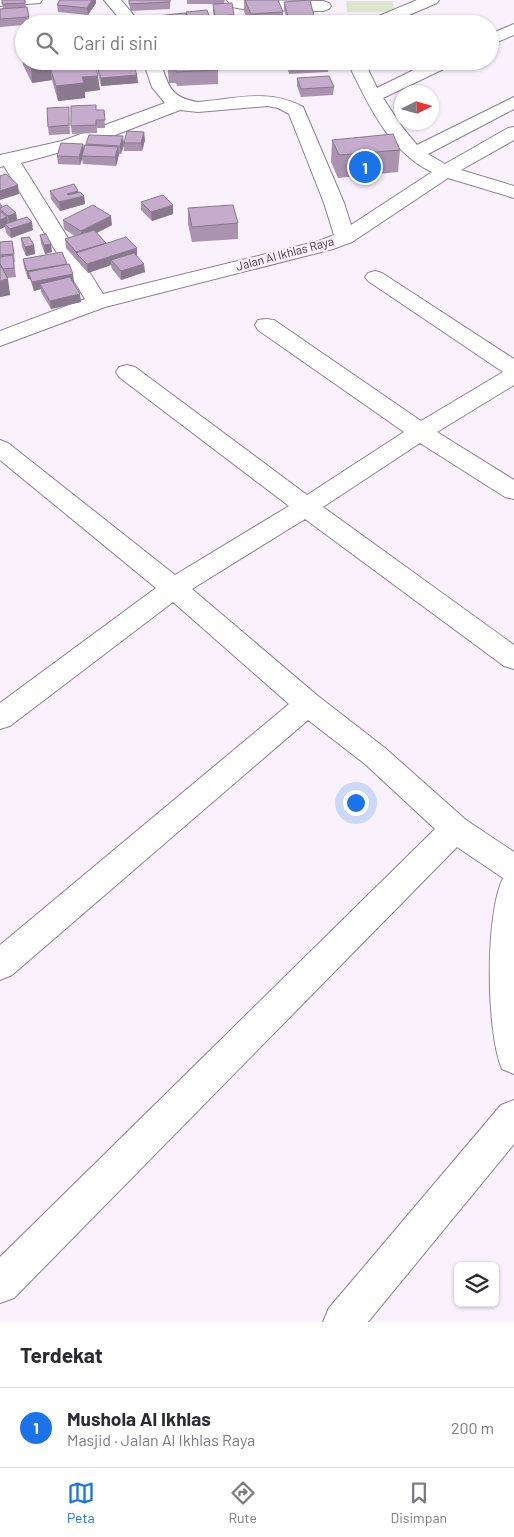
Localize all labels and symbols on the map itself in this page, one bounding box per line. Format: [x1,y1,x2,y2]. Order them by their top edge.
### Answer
north arrow [394,85,439,130]
pin: 1 [349,148,381,186]
street label: Jalan Al Ikhlas Raya [234,233,335,273]
your location [343,790,369,816]

